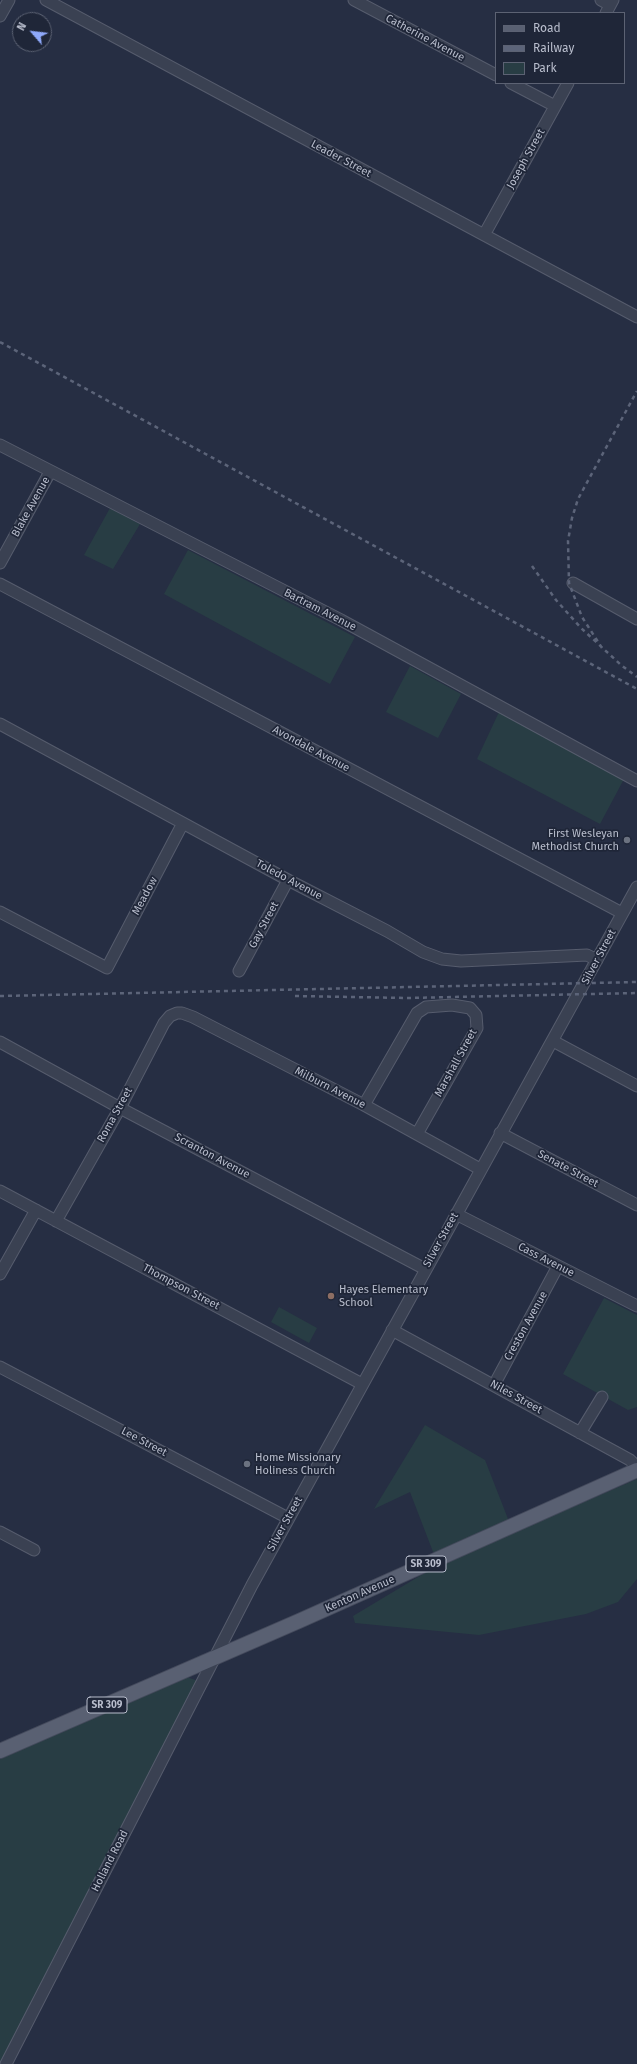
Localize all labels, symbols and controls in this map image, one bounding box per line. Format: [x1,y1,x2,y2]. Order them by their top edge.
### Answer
north arrow [12,12,52,52]
street label: Catherine Avenue [383,12,467,64]
legend [495,12,625,84]
text: N [14,20,29,33]
text: Road [533,21,561,35]
text: Railway [533,41,574,55]
text: Park [533,61,557,75]
street label: Joseph Street [504,127,548,191]
street label: Leader Street [308,138,374,180]
street label: Blake Avenue [9,475,53,539]
street label: Bartram Avenue [282,586,358,634]
street label: Avondale Avenue [270,723,352,775]
place label: First Wesleyan Methodist Church [531,827,619,853]
marker: First Wesleyan Methodist Church [622,835,632,845]
street label: Toledo Avenue [254,857,324,903]
street label: Meadow [129,875,161,917]
street label: Gay Street [246,899,282,951]
street label: Silver Street [579,927,619,987]
street label: Marshall Street [432,1027,480,1099]
street label: Milburn Avenue [292,1064,368,1112]
street label: Roma Street [94,1085,136,1145]
street label: Scranton Avenue [172,1131,252,1181]
street label: Senate Street [535,1147,601,1191]
street label: Silver Street [421,1210,461,1270]
street label: Cass Avenue [516,1240,576,1280]
street label: Thompson Street [140,1261,222,1313]
place label: Hayes Elementary School [339,1283,428,1309]
street label: Creston Avenue [502,1289,550,1363]
marker: Hayes Elementary School [326,1291,336,1301]
street label: Niles Street [488,1377,544,1417]
street label: Lee Street [119,1424,169,1460]
place label: Home Missionary Holiness Church [255,1451,341,1477]
marker: Home Missionary Holiness Church [242,1459,252,1469]
street label: Silver Street [265,1494,305,1554]
road number: SR 309 [406,1556,446,1572]
street label: Kenton Avenue [323,1573,397,1615]
road number: SR 309 [87,1697,127,1713]
street label: Holland Road [89,1828,131,1894]

